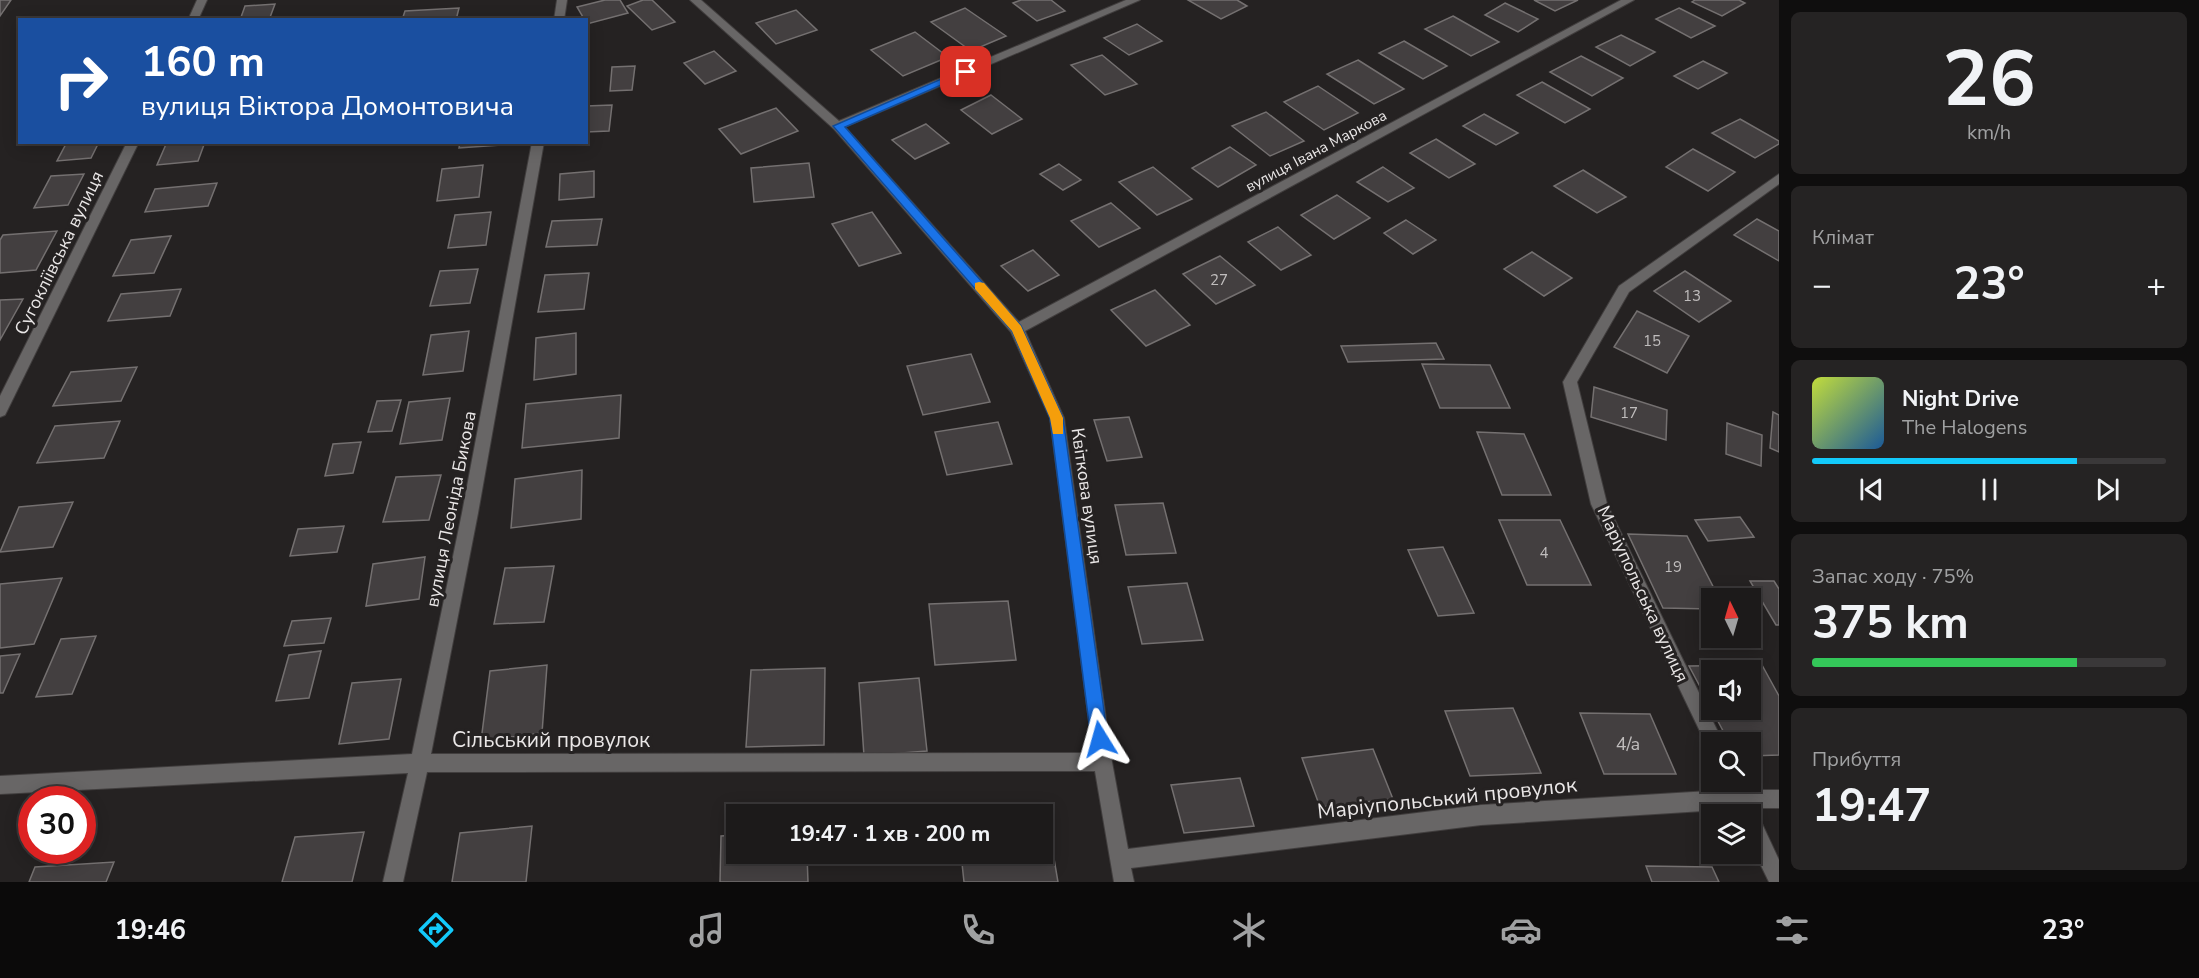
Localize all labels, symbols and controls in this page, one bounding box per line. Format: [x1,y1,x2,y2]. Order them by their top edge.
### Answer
text: 26 [1942,26,2036,133]
text: 160 m [141,34,265,91]
icon: right [42,42,120,120]
pin [940,46,991,97]
icon: arrive [949,55,982,88]
text: вулиця Віктора Домонтовича [141,88,514,125]
street label: вулиця Івана Маркова [1242,105,1390,197]
text: km/h [1967,119,2011,146]
street label: Сугокліївська вулиця [9,167,109,339]
text: Клімат [1812,224,1874,251]
text: 23° [1953,254,2025,315]
text: − [1812,263,1832,308]
text: + [2146,263,2166,308]
house number: 27 [1210,270,1228,290]
house number: 13 [1683,286,1701,306]
house number: 15 [1643,331,1661,351]
text: Night Drive [1902,384,2019,414]
house number: 17 [1620,403,1638,423]
street label: вулиця Леоніда Бикова [420,409,482,609]
text: The Halogens [1902,414,2027,441]
street label: Квіткова вулиця [1066,426,1108,566]
icon: previous [1855,473,1888,506]
icon: pause [1973,473,2006,506]
icon: next [2091,473,2124,506]
street label: Маріупольська вулиця [1592,502,1694,686]
house number: 4 [1539,543,1549,563]
house number: 19 [1664,557,1682,577]
text: Запас ходу · 75% [1812,563,1974,590]
north arrow [1701,588,1761,648]
map controls [1701,588,1761,864]
text: 375 km [1812,593,1969,654]
button: sound [1701,660,1761,720]
position arrow [1068,707,1132,771]
street label: Сільський провулок [452,726,651,754]
house number: 4/а [1616,732,1640,756]
button: search [1701,732,1761,792]
text: Прибуття [1812,746,1901,773]
street label: Маріупольський провулок [1316,770,1579,826]
text: 19:47 [1812,776,1931,837]
speed limit sign: 30 [18,786,96,864]
button: layers [1701,804,1761,864]
text: 19:47 · 1 хв · 200 m [789,819,990,849]
icon: directions [415,909,457,951]
icon: music [686,909,728,951]
icon: phone [957,909,999,951]
icon: climate [1228,909,1270,951]
icon: car [1500,909,1542,951]
icon: filters [1771,909,1813,951]
text: 19:46 [115,912,186,949]
text: 23° [2042,912,2084,949]

